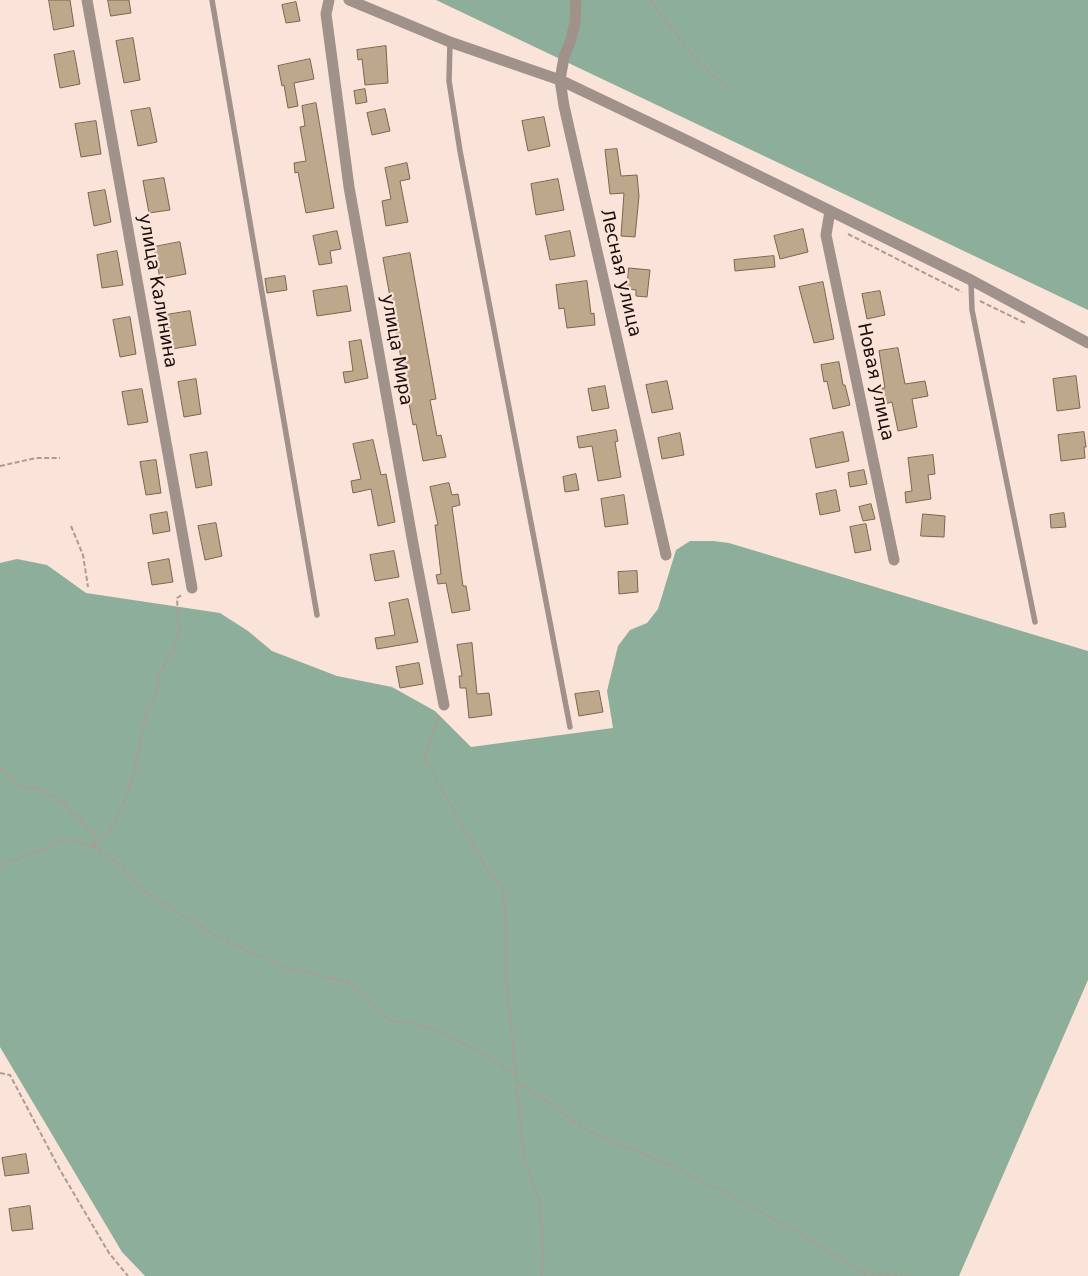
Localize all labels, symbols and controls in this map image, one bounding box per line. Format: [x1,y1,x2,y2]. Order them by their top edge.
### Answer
street label: Лесная улица [595,207,645,339]
street label: улица Калинина [133,212,181,370]
street label: улица Мира [376,293,416,407]
street label: Новая улица [852,321,898,443]

